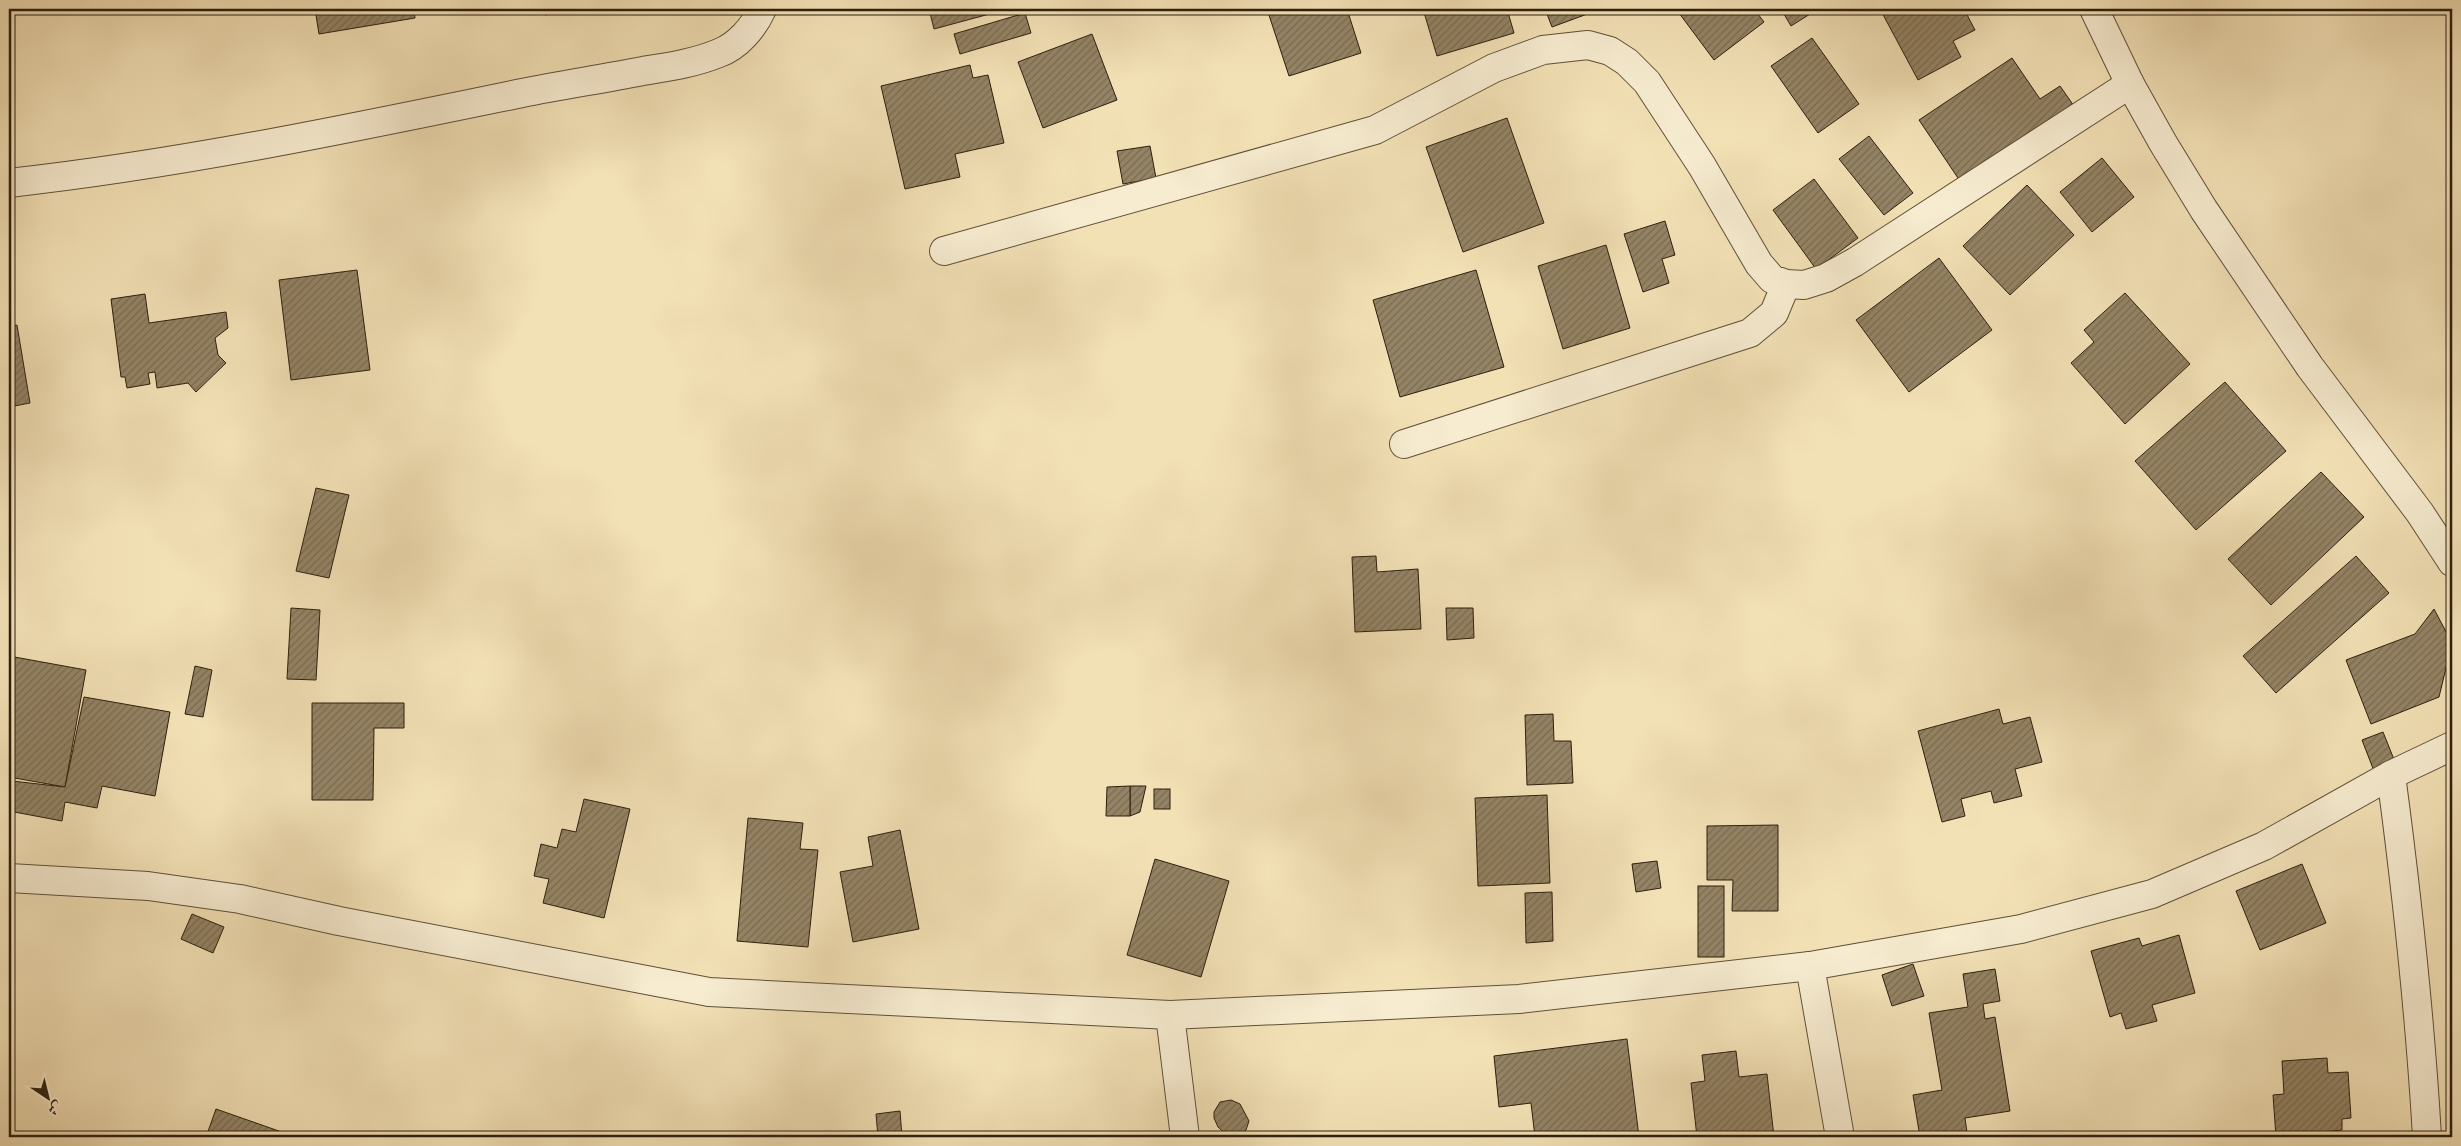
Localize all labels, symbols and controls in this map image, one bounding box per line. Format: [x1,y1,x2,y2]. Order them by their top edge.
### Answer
north arrow [22,1074,72,1124]
text: ش [43,1095,66,1119]

